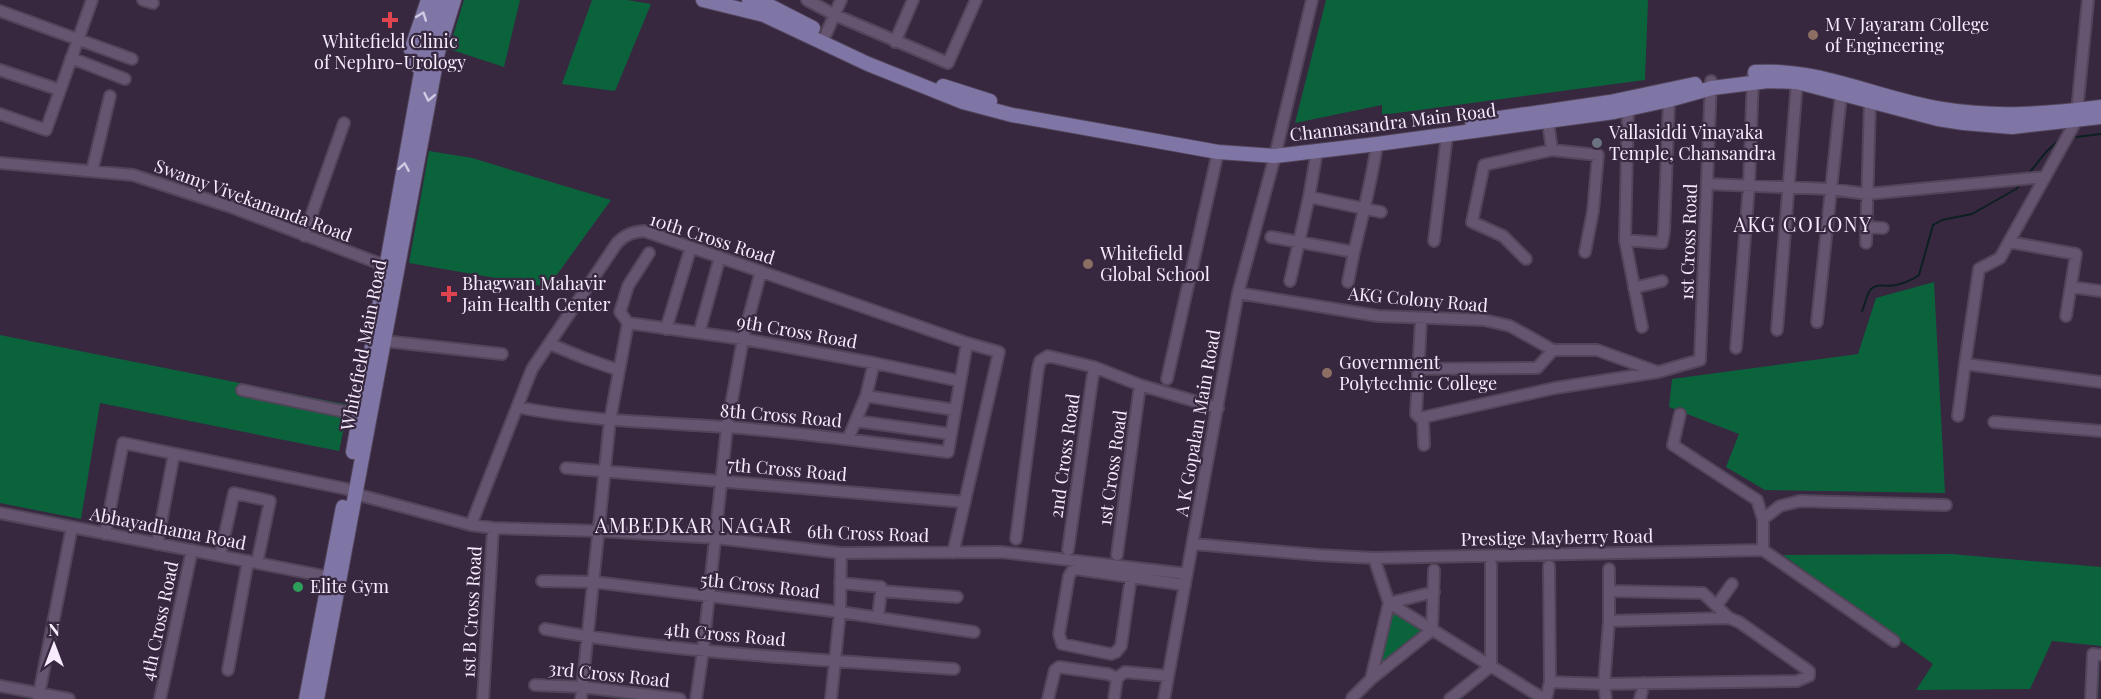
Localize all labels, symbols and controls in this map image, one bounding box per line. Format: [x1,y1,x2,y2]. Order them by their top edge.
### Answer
marker: Whitefield Clinic of Nephro-Urology [381,11,399,29]
one-way arrow [415,12,427,23]
place label: M V Jayaram College of Engineering [1825,12,1989,57]
marker: M V Jayaram College of Engineering [1806,28,1820,42]
place label: Whitefield Clinic of Nephro-Urology [314,29,466,74]
one-way arrow [423,92,436,102]
street label: Channasandra Main Road [1288,97,1498,147]
place label: Vallasiddi Vinayaka Temple, Chansandra [1608,120,1776,165]
marker: Vallasiddi Vinayaka Temple, Chansandra [1590,136,1604,150]
street label: Swamy Vivekananda Road [151,153,356,247]
one-way arrow [397,163,410,173]
street label: 1st Cross Road [1674,183,1702,301]
street label: 10th Cross Road [647,206,778,270]
district label: AKG COLONY [1732,210,1873,237]
place label: Whitefield Global School [1099,241,1210,286]
street label: Whitefield Main Road [334,257,391,433]
marker: Whitefield Global School [1081,257,1095,271]
place label: Bhagwan Mahavir Jain Health Center [461,271,611,316]
street label: AKG Colony Road [1346,281,1490,317]
marker: Bhagwan Mahavir Jain Health Center [440,285,458,303]
street label: 9th Cross Road [735,309,860,354]
street label: A K Gopalan Main Road [1169,327,1225,519]
place label: Government Polytechnic College [1339,350,1497,395]
marker: Government Polytechnic College [1320,366,1334,380]
street label: 2nd Cross Road [1043,391,1085,520]
street label: 8th Cross Road [719,398,844,432]
street label: 1st Cross Road [1092,408,1132,527]
street label: 7th Cross Road [726,452,849,486]
street label: Abhayadhama Road [87,501,249,555]
district label: AMBEDKAR NAGAR [594,511,793,538]
street label: 6th Cross Road [807,519,930,547]
street label: Prestige Mayberry Road [1460,523,1654,551]
street label: 1st B Cross Road [456,545,486,679]
street label: 4th Cross Road [135,558,184,683]
street label: 5th Cross Road [699,567,822,603]
place label: Elite Gym [310,574,389,598]
marker: Elite Gym [291,580,305,594]
north arrow [24,615,84,675]
street label: 4th Cross Road [663,617,787,651]
text: N [48,619,60,640]
street label: 3rd Cross Road [547,656,672,692]

